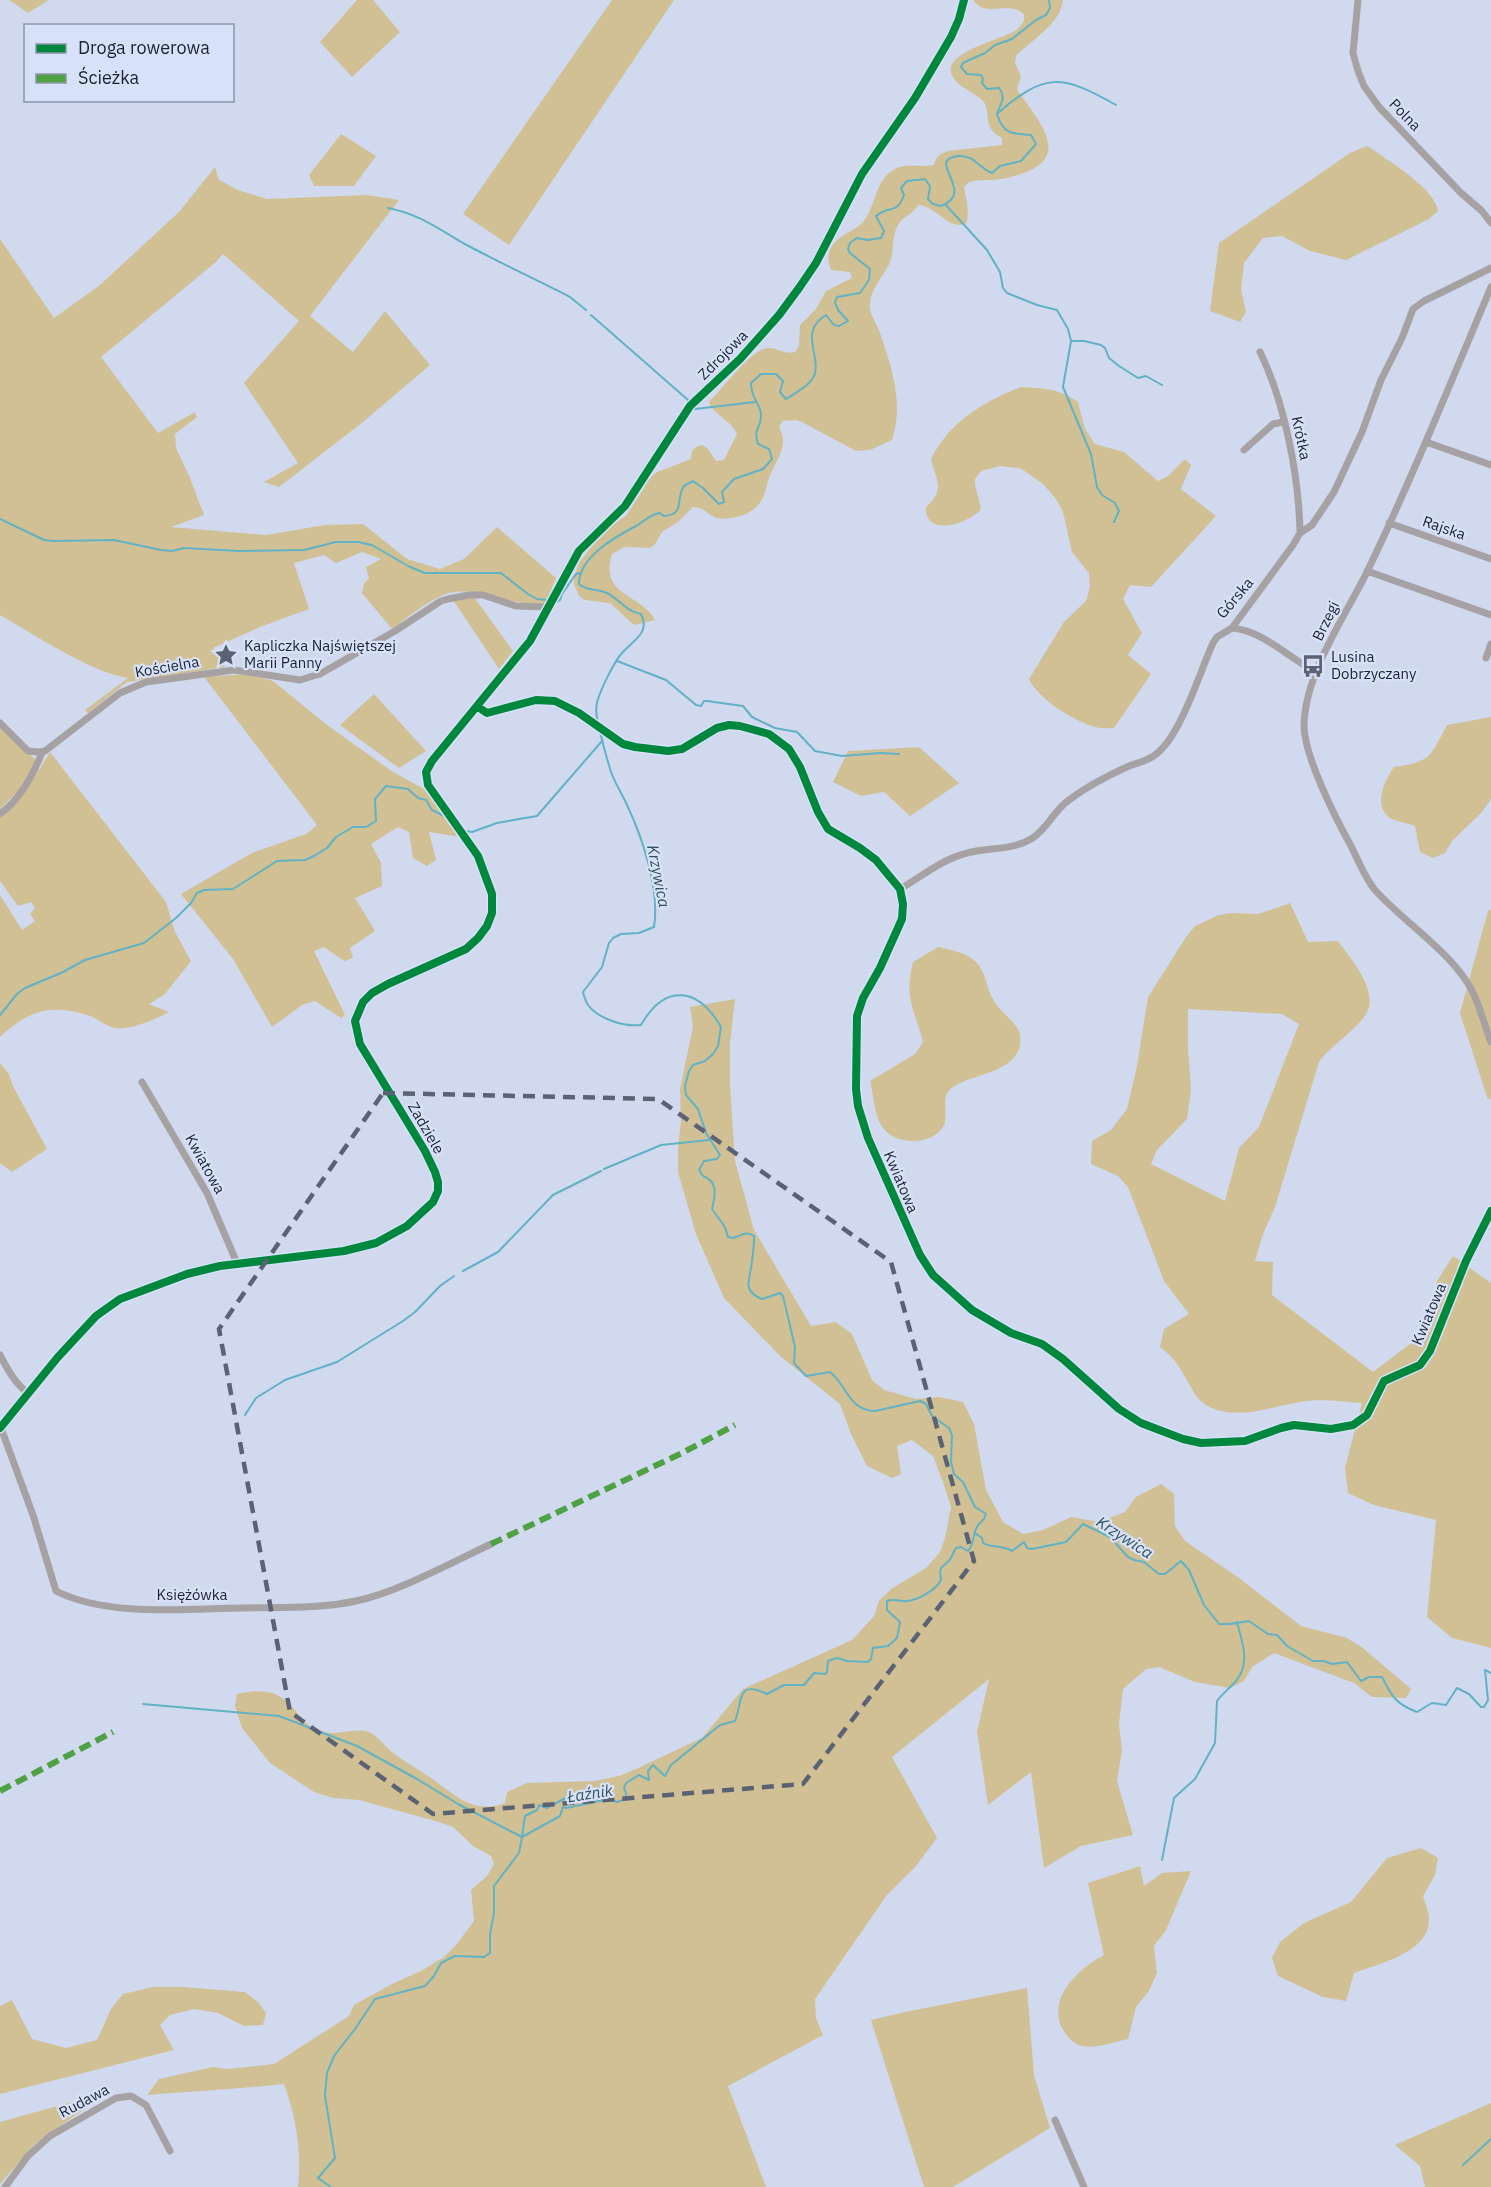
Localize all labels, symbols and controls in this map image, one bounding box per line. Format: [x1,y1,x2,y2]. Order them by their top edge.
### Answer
legend [24,24,234,102]
text: Droga rowerowa [78,36,210,59]
text: Ścieżka [78,66,140,89]
street label: Polna [1385,94,1425,135]
street label: Zdrojowa [694,326,752,384]
street label: Krótka [1288,414,1315,462]
street label: Rajska [1420,511,1468,544]
street label: Górska [1212,573,1257,622]
street label: Brzegi [1308,598,1343,644]
place label: Kapliczka Najświętszej Marii Panny [244,636,396,672]
place icon: Kapliczka Najświętszej Marii Panny [213,642,239,668]
place label: Lusina Dobrzyczany [1331,647,1417,683]
street label: Kościelna [133,652,201,682]
bus stop icon: Lusina Dobrzyczany [1300,653,1326,679]
water label: Krzywica [643,843,675,909]
street label: Zadziele [404,1098,449,1157]
street label: Kwiatowa [181,1130,230,1197]
street label: Kwiatowa [880,1148,923,1216]
street label: Kwiatowa [1407,1280,1450,1348]
water label: Krzywica [1093,1511,1157,1563]
street label: Księżówka [156,1585,228,1604]
water label: Łaźnik [565,1779,615,1807]
street label: Rudawa [55,2079,112,2122]

